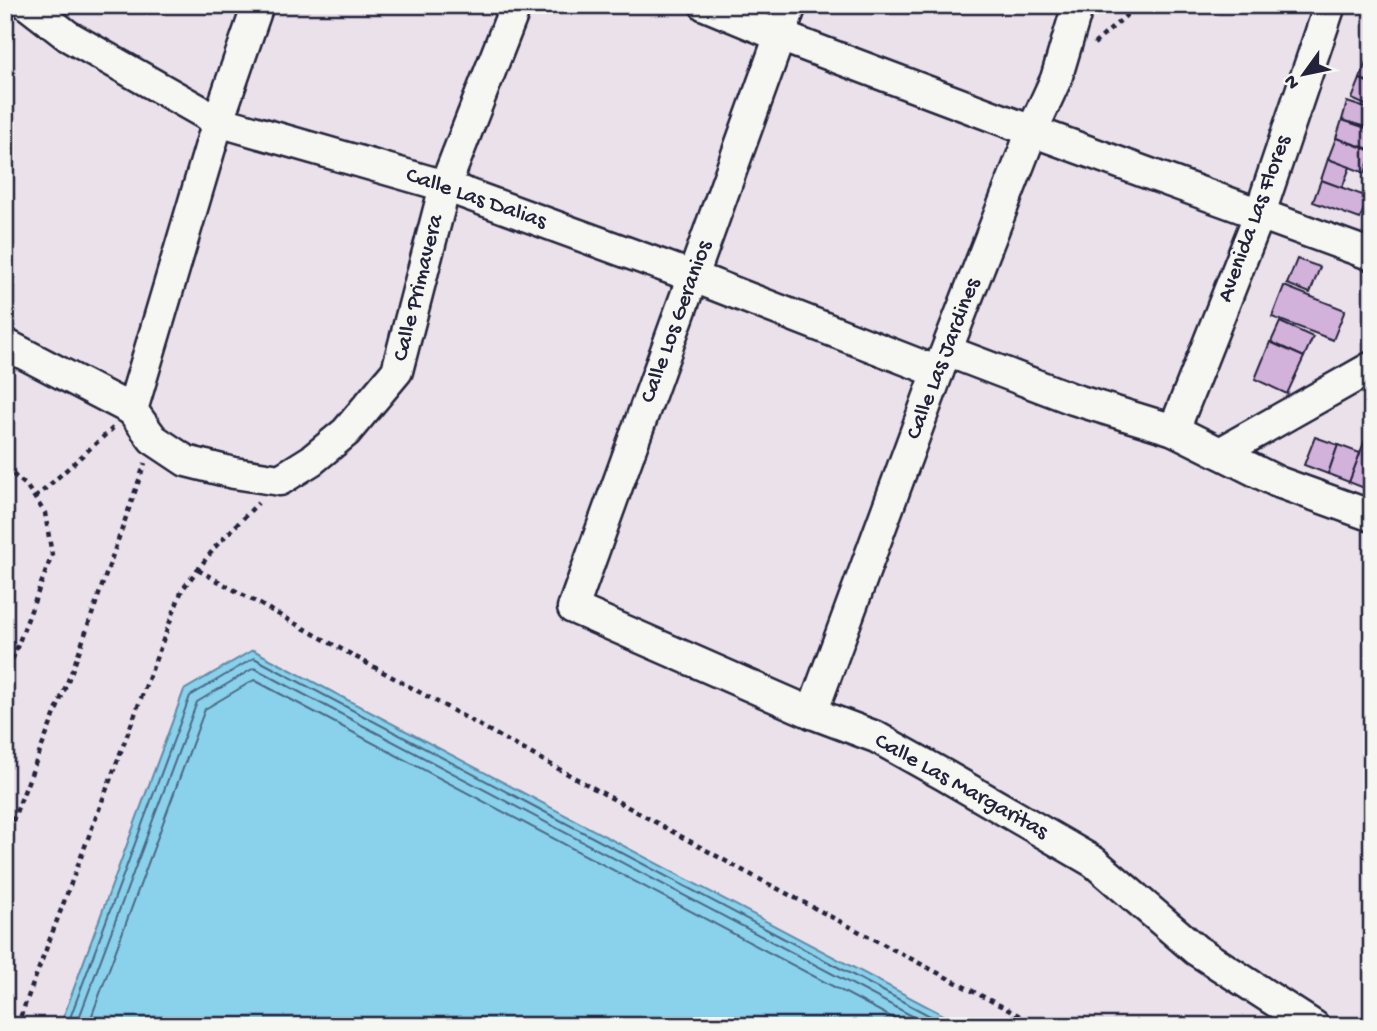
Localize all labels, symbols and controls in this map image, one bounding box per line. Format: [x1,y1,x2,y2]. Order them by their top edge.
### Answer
north arrow [1268,38,1338,108]
text: N [1280,70,1306,93]
street label: Avenida Las Flores [1212,131,1298,306]
street label: Calle Las Dalias [402,162,550,236]
street label: Calle Primavera [388,211,451,364]
street label: Calle Los Geranios [635,237,719,407]
street label: Calle Las Jardines [901,274,987,443]
street label: Calle Las Margaritas [870,728,1053,846]

